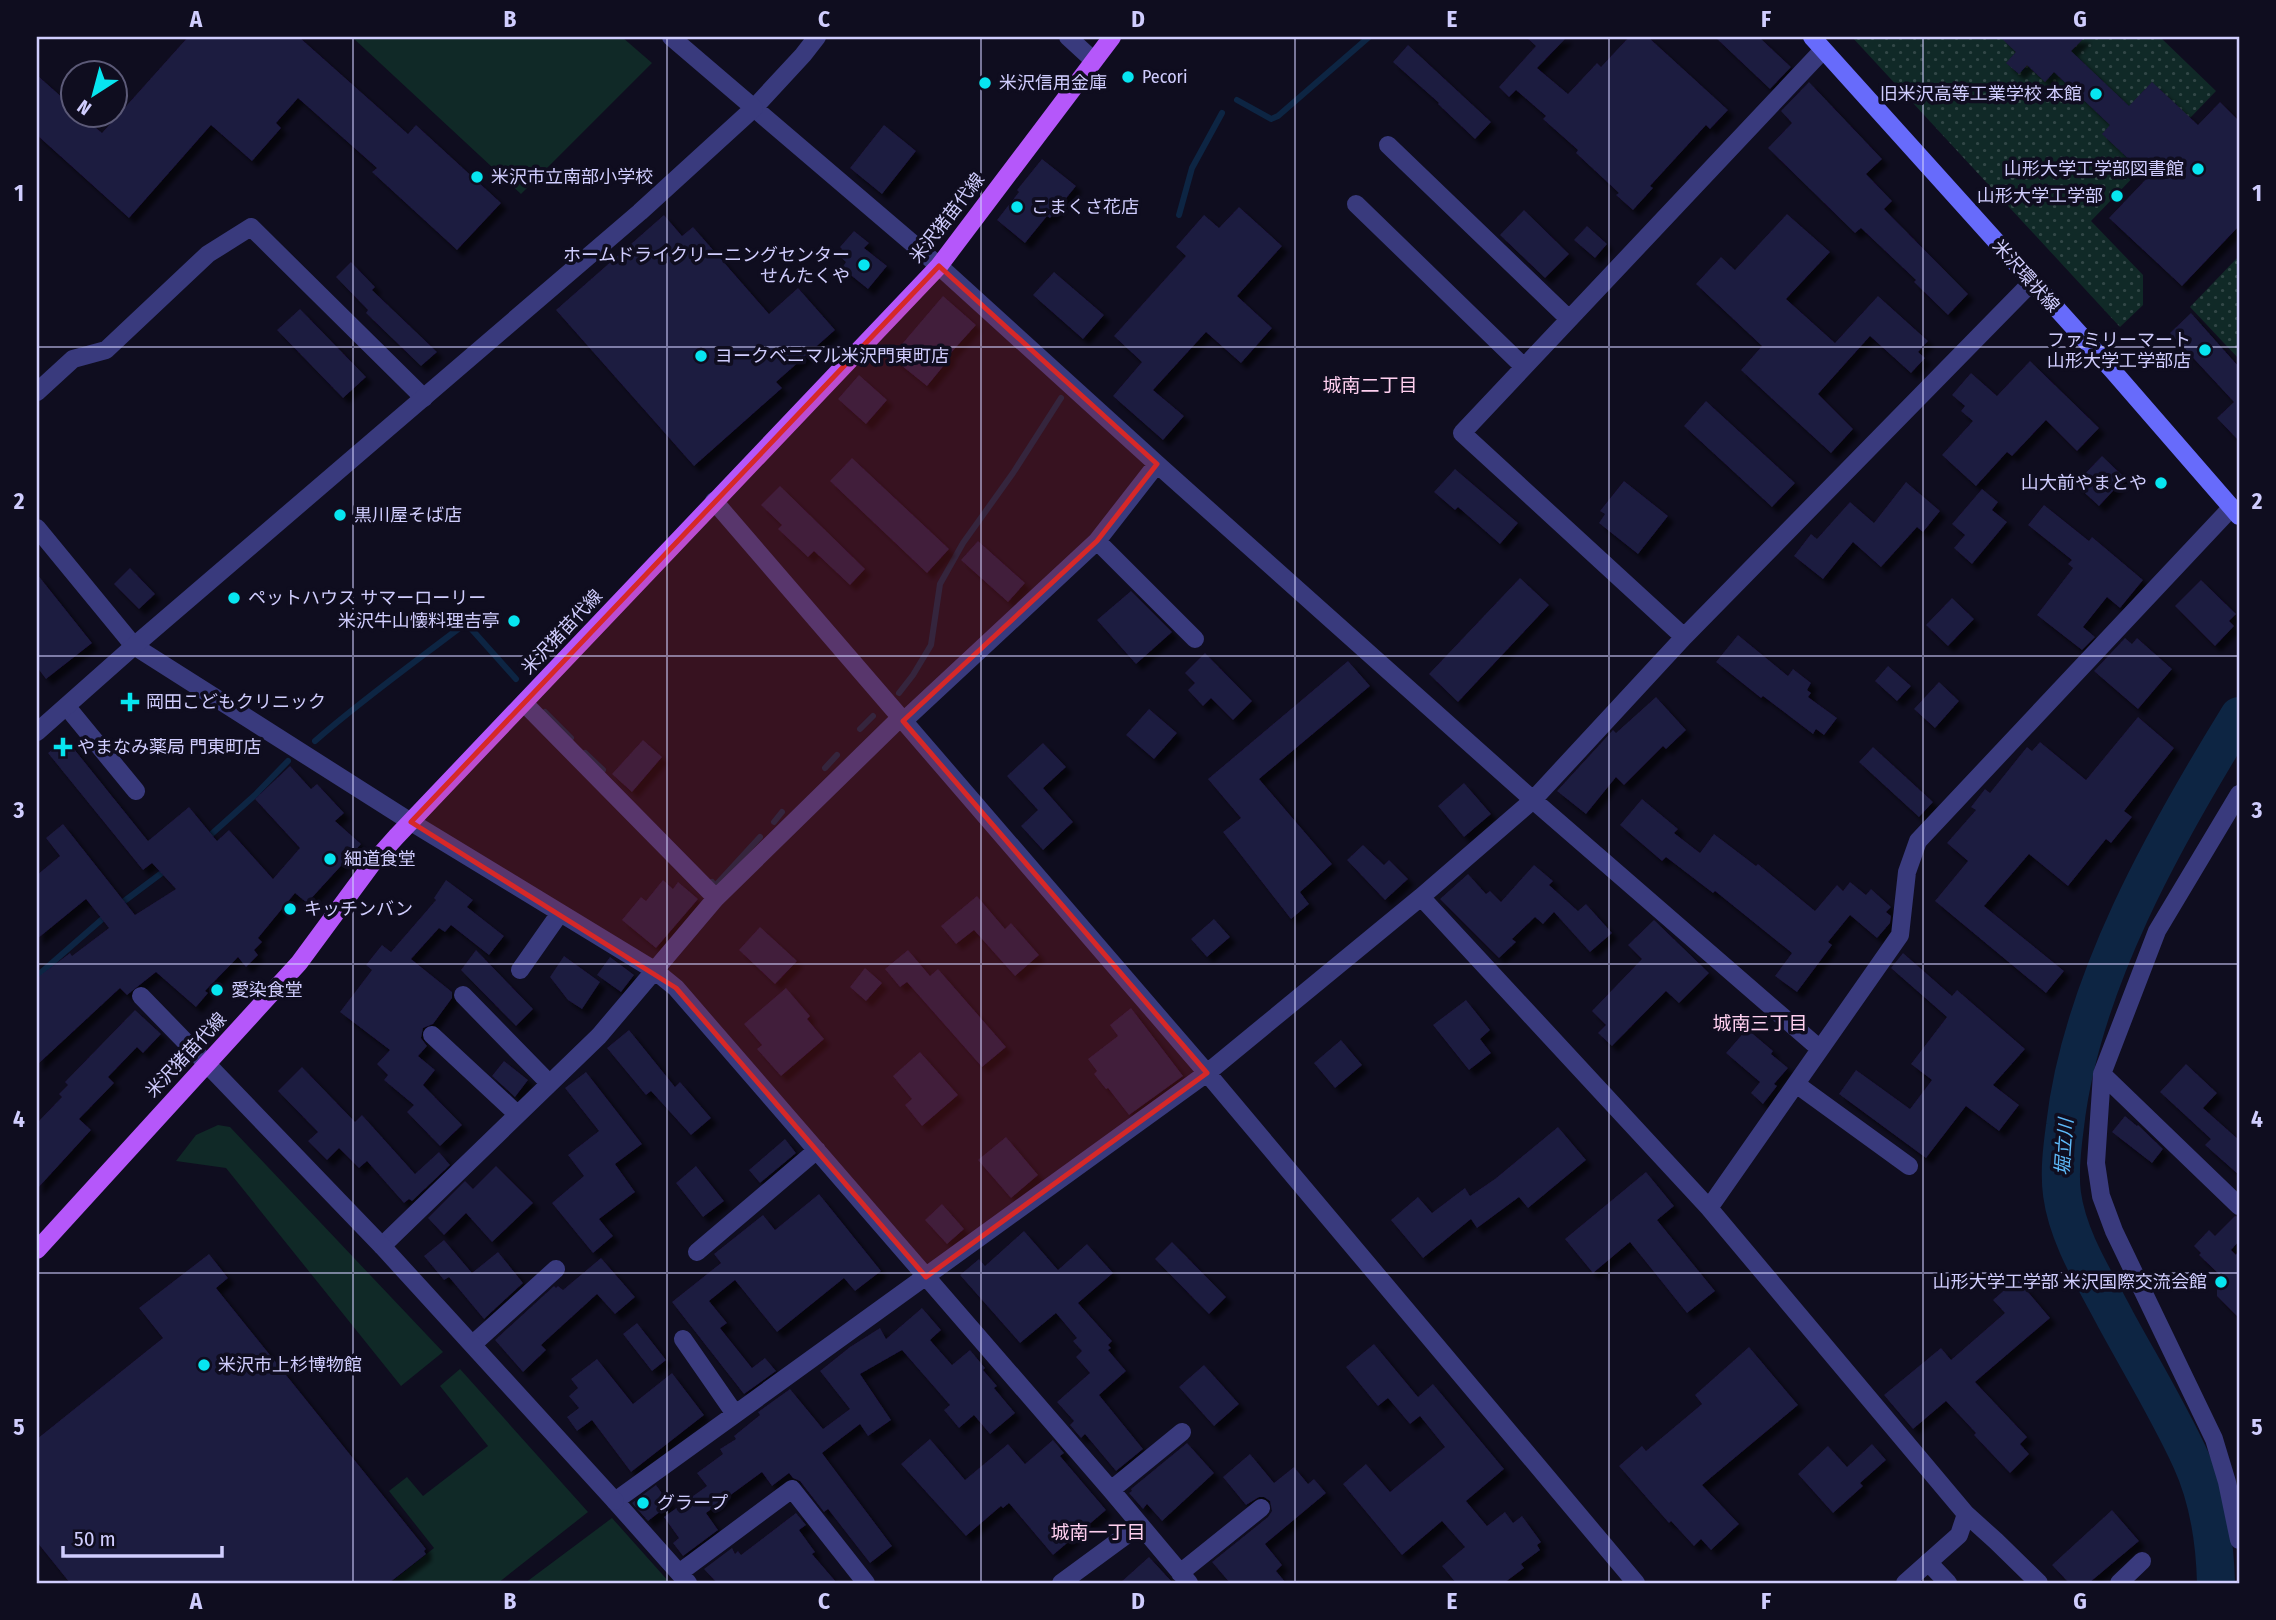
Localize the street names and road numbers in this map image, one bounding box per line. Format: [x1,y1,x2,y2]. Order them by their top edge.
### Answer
street label: 米沢猪苗代線 [905,169,989,267]
street label: 米沢環状線 [1988,235,2064,317]
street label: 米沢猪苗代線 [517,585,607,679]
street label: 米沢猪苗代線 [141,1008,231,1102]

